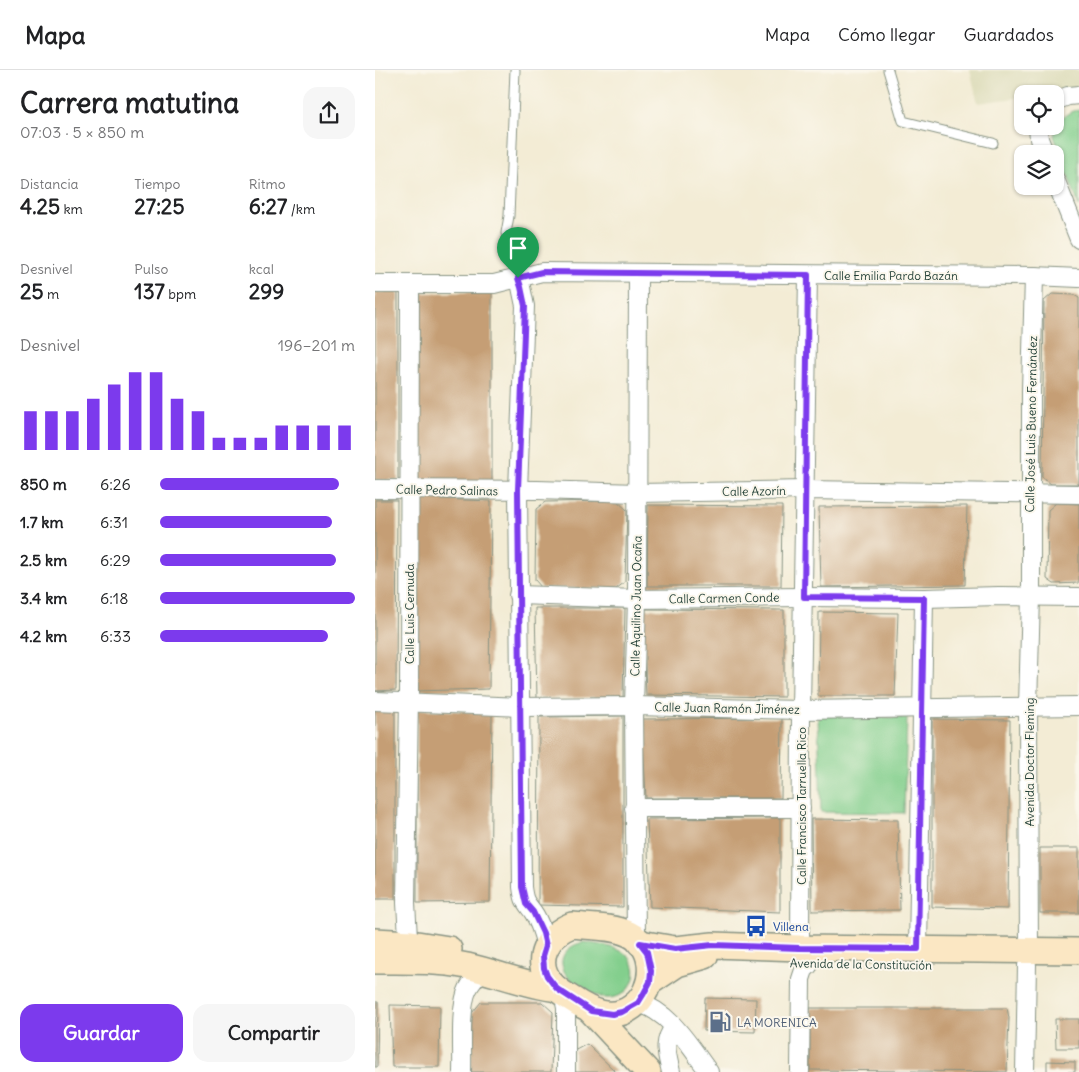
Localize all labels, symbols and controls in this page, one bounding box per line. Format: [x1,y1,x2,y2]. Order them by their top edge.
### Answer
text: Mapa [25,20,85,50]
text: Mapa [765,23,810,46]
text: Cómo llegar [838,23,935,46]
text: Guardados [963,23,1054,46]
text: Carrera matutina [20,85,239,121]
map controls [1014,85,1064,195]
button: locate [1014,85,1064,135]
button: share [303,87,355,139]
text: 07:03 · 5 × 850 m [20,122,144,142]
button: layers [1014,145,1064,195]
text: Distancia [20,175,79,193]
text: Tiempo [134,175,180,193]
text: Ritmo [249,175,286,193]
text: 4.25 [20,193,60,220]
text: 27:25 [134,193,184,220]
text: 6:27 [249,193,287,220]
text: km [60,200,83,218]
text: /km [287,200,315,218]
pin [497,227,539,278]
icon: arrive [504,234,532,262]
text: Desnivel [20,260,73,278]
text: Pulso [134,260,168,278]
text: kcal [249,260,274,278]
street label: Calle Emilia Pardo Bazán [824,268,958,283]
text: 25 [20,278,44,305]
text: 137 [134,278,165,305]
text: 299 [249,278,284,305]
text: m [44,285,59,303]
text: bpm [165,285,196,303]
text: Desnivel [20,335,80,355]
text: 196–201 m [278,335,355,355]
street label: Calle José Luis Bueno Fernández [1022,335,1040,512]
text: 850 m [20,474,67,494]
text: 6:26 [100,474,131,494]
street label: Calle Pedro Salinas [396,482,498,498]
street label: Calle Azorín [722,483,786,499]
text: 1.7 km [20,512,64,532]
text: 6:31 [100,512,128,532]
street label: Calle Aquilino Juan Ocaña [627,535,645,677]
text: 2.5 km [20,550,67,570]
text: 6:29 [100,550,131,570]
street label: Calle Luis Cernuda [402,564,417,664]
text: 3.4 km [20,588,67,608]
text: 6:18 [100,588,128,608]
street label: Calle Carmen Conde [669,590,779,606]
text: 4.2 km [20,626,67,646]
text: 6:33 [100,626,131,646]
street label: Avenida Doctor Fleming [1022,697,1037,827]
street label: Calle Juan Ramón Jiménez [654,699,800,717]
street label: Calle Francisco Tarruella Rico [794,727,809,885]
bus stop icon: Villena [743,913,769,939]
place label: Villena [773,919,809,934]
street label: Avenida de la Constitución [790,955,932,973]
button: Guardar [20,1004,183,1062]
button: Compartir [193,1004,355,1062]
fuel station icon: LA MORENICA [707,1009,733,1035]
place label: LA MORENICA [737,1015,817,1030]

